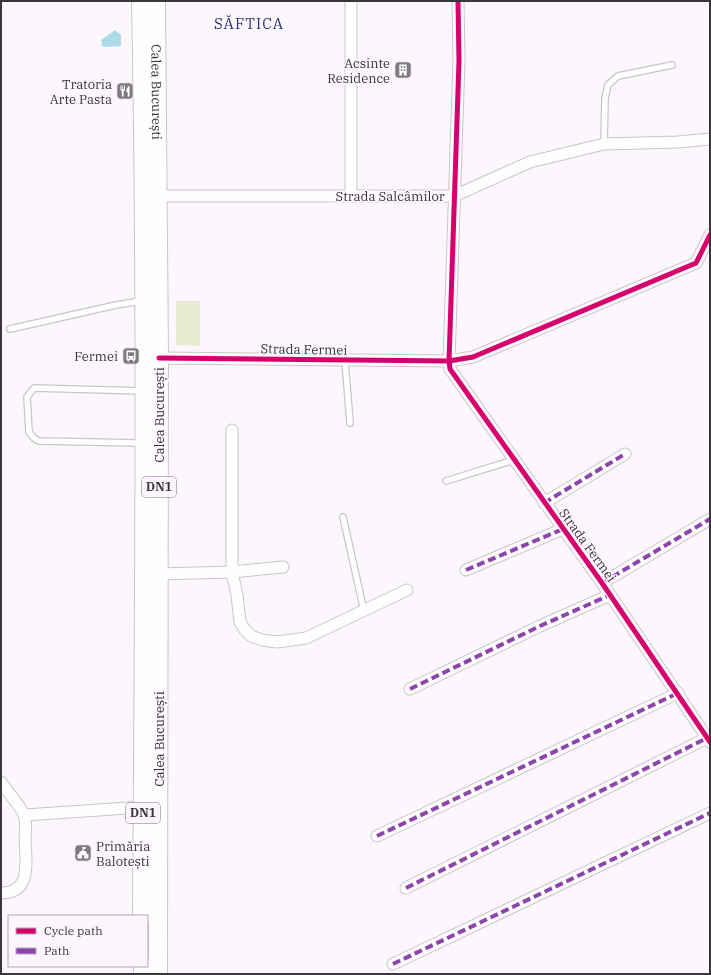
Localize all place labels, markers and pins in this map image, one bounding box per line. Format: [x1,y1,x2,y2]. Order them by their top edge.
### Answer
place label: Acsinte Residence [327,55,390,87]
building icon: Acsinte Residence [393,60,413,80]
place label: Tratoria Arte Pasta [50,76,112,108]
restaurant icon: Tratoria Arte Pasta [115,81,135,101]
bus stop icon: Fermei [121,346,141,366]
place label: Fermei [74,348,118,365]
place label: Primăria Balotești [96,838,150,870]
public building icon: Primăria Balotești [73,843,93,863]

